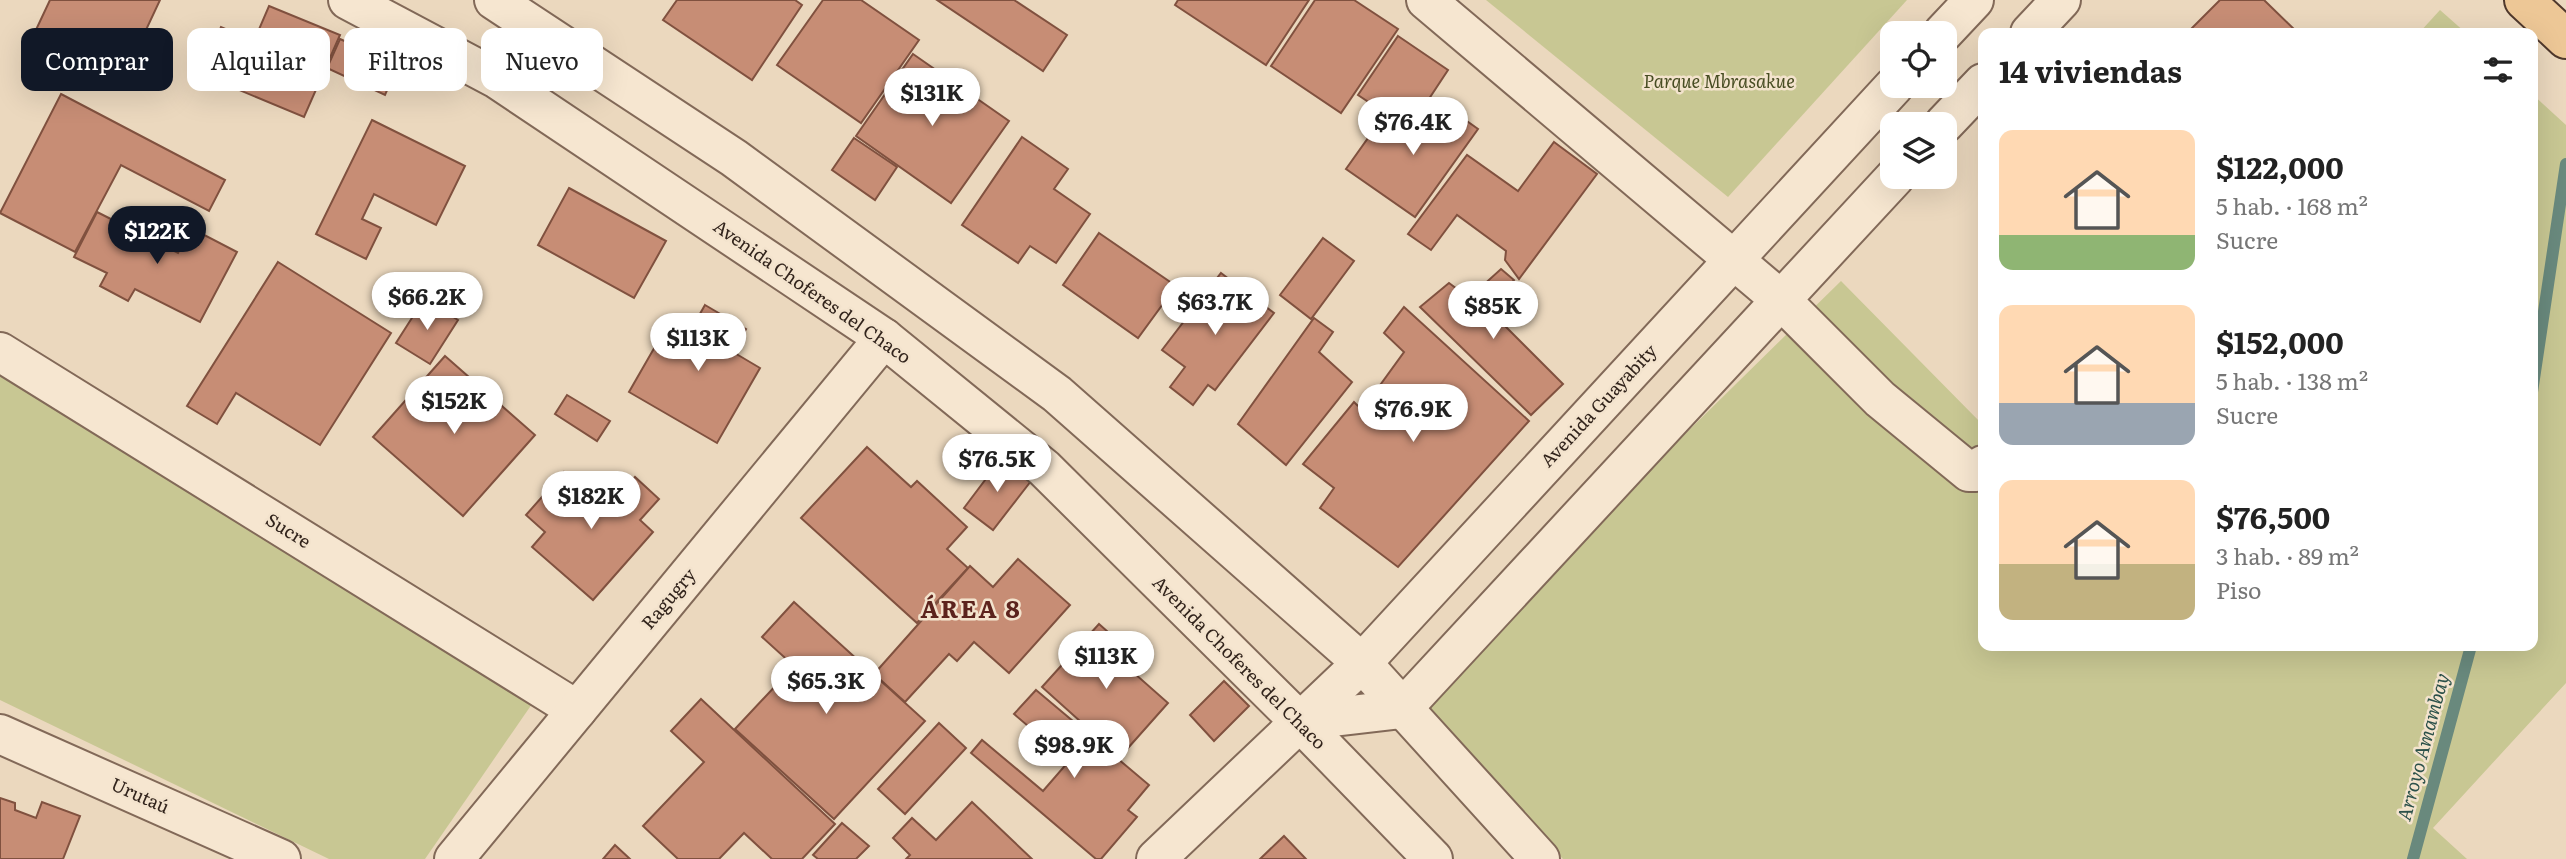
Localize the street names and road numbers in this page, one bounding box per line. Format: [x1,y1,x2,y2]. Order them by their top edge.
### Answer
street label: Avenida Choferes del Chaco [708,212,917,369]
street label: Avenida Guayabity [1533,337,1663,473]
street label: Sucre [261,505,317,554]
street label: Ragugry [634,561,702,635]
street label: Avenida Choferes del Chaco [1147,569,1333,755]
street label: Urutaú [107,770,174,819]

